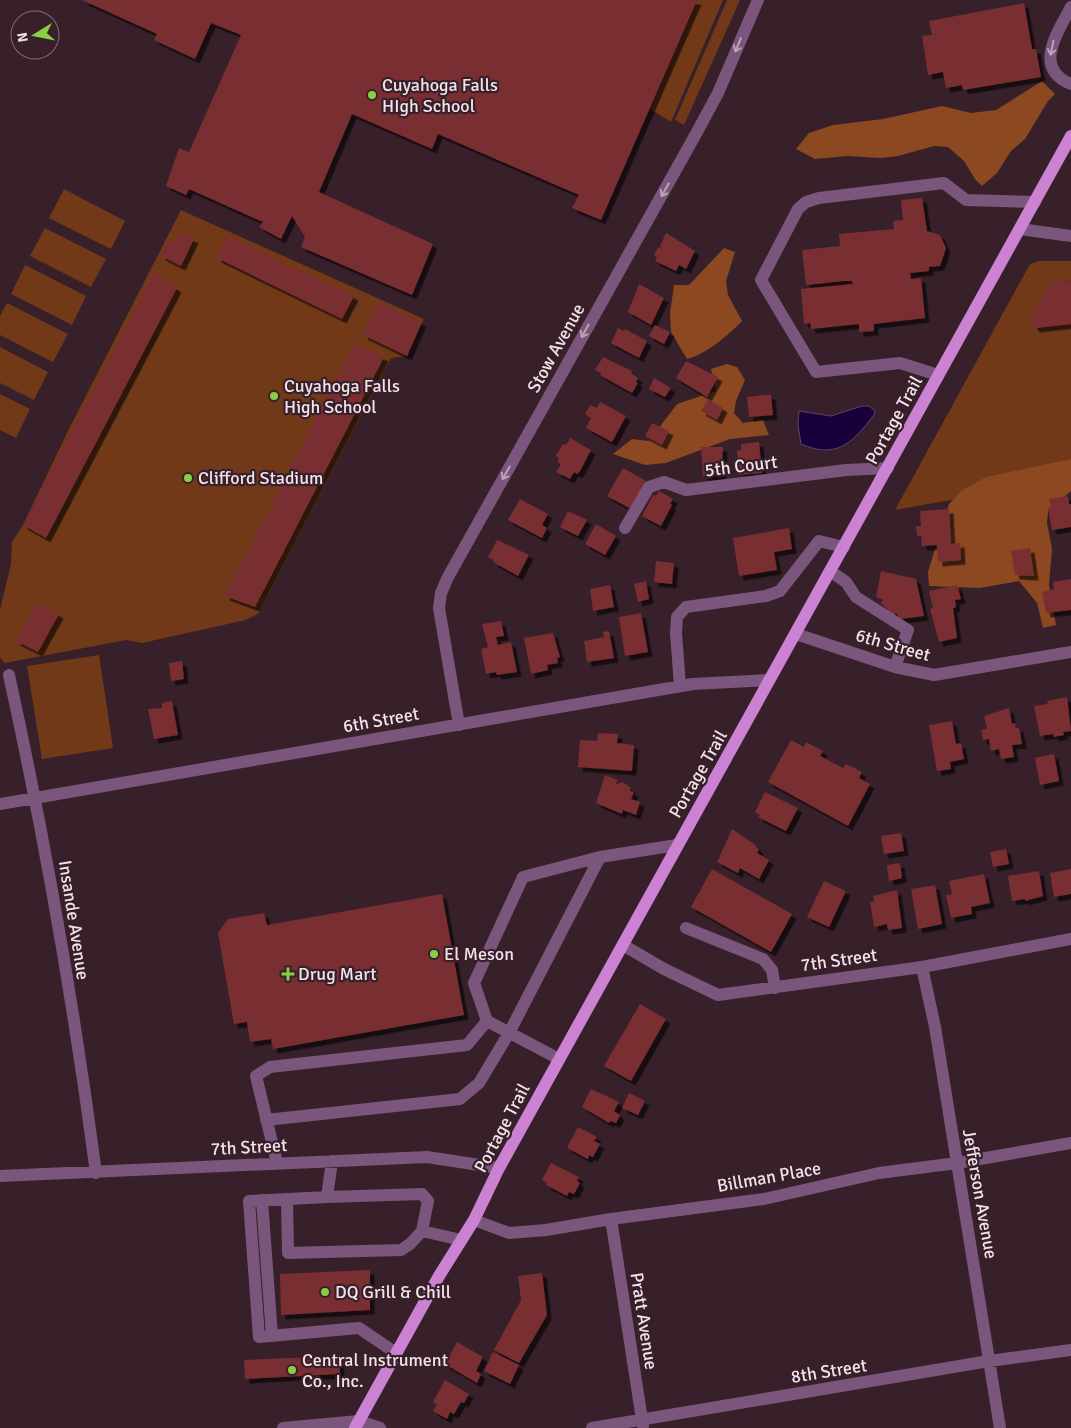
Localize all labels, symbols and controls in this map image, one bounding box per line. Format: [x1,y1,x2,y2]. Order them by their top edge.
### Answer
north arrow [10,10,60,60]
text: N [13,31,32,43]
one-way arrow [733,37,743,52]
one-way arrow [1047,40,1057,56]
place label: Cuyahoga Falls HIgh School [382,74,498,117]
marker: Cuyahoga Falls HIgh School [366,89,378,101]
one-way arrow [660,182,670,197]
street label: Stow Avenue [522,300,590,396]
one-way arrow [580,323,590,338]
street label: Portage Trail [861,372,927,468]
place label: Cuyahoga Falls High School [284,375,400,418]
marker: Cuyahoga Falls High School [268,390,280,402]
street label: 5th Court [703,451,779,481]
one-way arrow [501,465,510,480]
place label: Clifford Stadium [198,467,323,489]
marker: Clifford Stadium [182,472,194,484]
street label: 6th Street [853,624,933,666]
street label: 6th Street [341,703,421,737]
street label: Portage Trail [664,726,732,822]
street label: Insande Avenue [54,859,94,981]
place label: El Meson [444,943,514,965]
street label: 7th Street [799,944,879,976]
marker: El Meson [428,948,440,960]
place label: Drug Mart [298,963,377,985]
marker: Drug Mart [282,968,294,980]
street label: Portage Trail [469,1080,535,1176]
street label: Jefferson Avenue [958,1127,1002,1261]
street label: 7th Street [210,1134,288,1160]
street label: Billman Place [715,1157,823,1197]
street label: Pratt Avenue [625,1271,663,1371]
place label: DQ Grill & Chill [335,1281,451,1303]
marker: DQ Grill & Chill [319,1286,331,1298]
place label: Central Instrument Co., Inc. [302,1349,448,1392]
street label: 8th Street [789,1354,869,1388]
marker: Central Instrument Co., Inc. [286,1364,298,1376]

